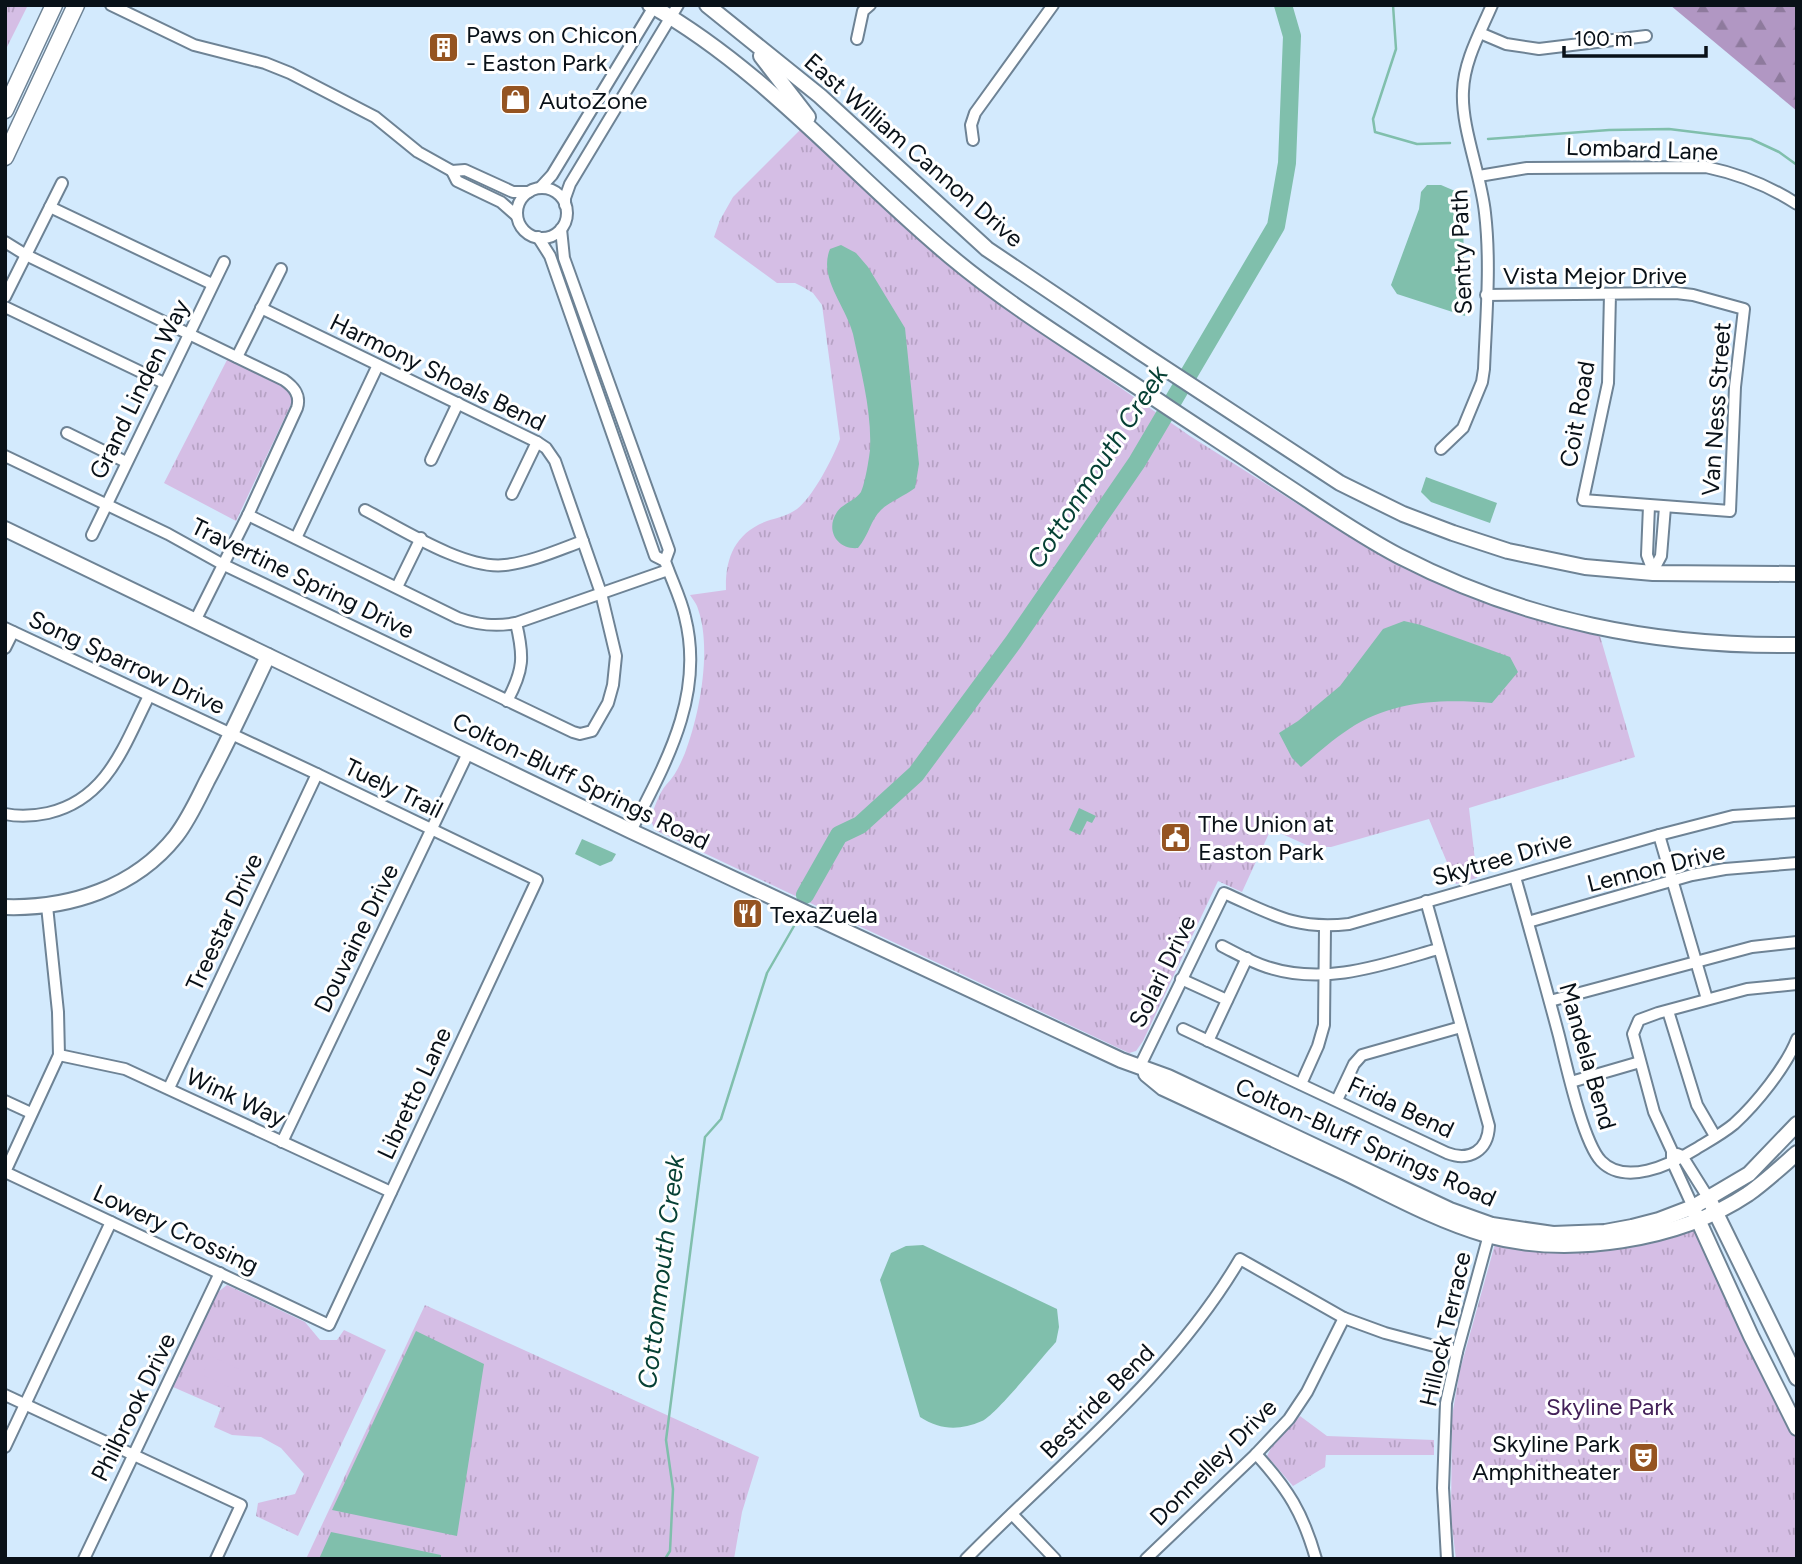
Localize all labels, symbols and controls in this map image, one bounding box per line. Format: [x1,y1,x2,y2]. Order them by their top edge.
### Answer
scale bar [1564,14,1706,58]
place label: Paws on Chicon - Easton Park [466,20,637,77]
text: 100 m [1574,26,1633,51]
building icon: Paws on Chicon - Easton Park [426,31,460,65]
street label: East William Cannon Drive [798,47,1030,253]
shop icon: AutoZone [499,83,533,117]
place label: AutoZone [539,86,647,115]
street label: Lombard Lane [1565,132,1719,166]
street label: Sentry Path [1444,189,1478,315]
street label: Vista Mejor Drive [1503,261,1687,290]
street label: Grand Linden Way [83,294,195,484]
street label: Harmony Shoals Bend [325,307,551,437]
street label: Van Ness Street [1695,321,1737,497]
water label: Cottonmouth Creek [1020,359,1175,574]
street label: Coit Road [1553,359,1601,469]
street label: Travertine Spring Drive [187,511,419,645]
street label: Song Sparrow Drive [24,604,230,720]
street label: Colton-Bluff Springs Road [448,706,714,856]
street label: Tuely Trail [340,752,448,824]
place label: The Union at Easton Park [1198,809,1334,866]
public building icon: The Union at Easton Park [1158,820,1192,854]
street label: Skytree Drive [1429,824,1575,892]
street label: Lennon Drive [1584,836,1728,898]
street label: Treestar Drive [179,849,269,995]
street label: Douvaine Drive [308,859,404,1017]
restaurant icon: TexaZuela [730,897,764,931]
place label: TexaZuela [770,900,878,929]
street label: Solari Drive [1122,910,1202,1032]
street label: Mandela Bend [1553,979,1623,1133]
street label: Libretto Lane [371,1022,457,1164]
street label: Wink Way [182,1061,291,1133]
street label: Frida Bend [1343,1070,1459,1144]
street label: Colton-Bluff Springs Road [1231,1071,1501,1213]
water label: Cottonmouth Creek [631,1152,691,1391]
street label: Lowery Crossing [89,1178,263,1280]
street label: Hillock Terrace [1413,1249,1477,1409]
street label: Philbrook Drive [85,1328,181,1486]
street label: Bestride Bend [1034,1338,1160,1464]
street label: Donnelley Drive [1143,1392,1283,1532]
park label: Skyline Park [1546,1392,1674,1421]
place label: Skyline Park Amphitheater [1472,1429,1620,1486]
theatre icon: Skyline Park Amphitheater [1626,1440,1660,1474]

